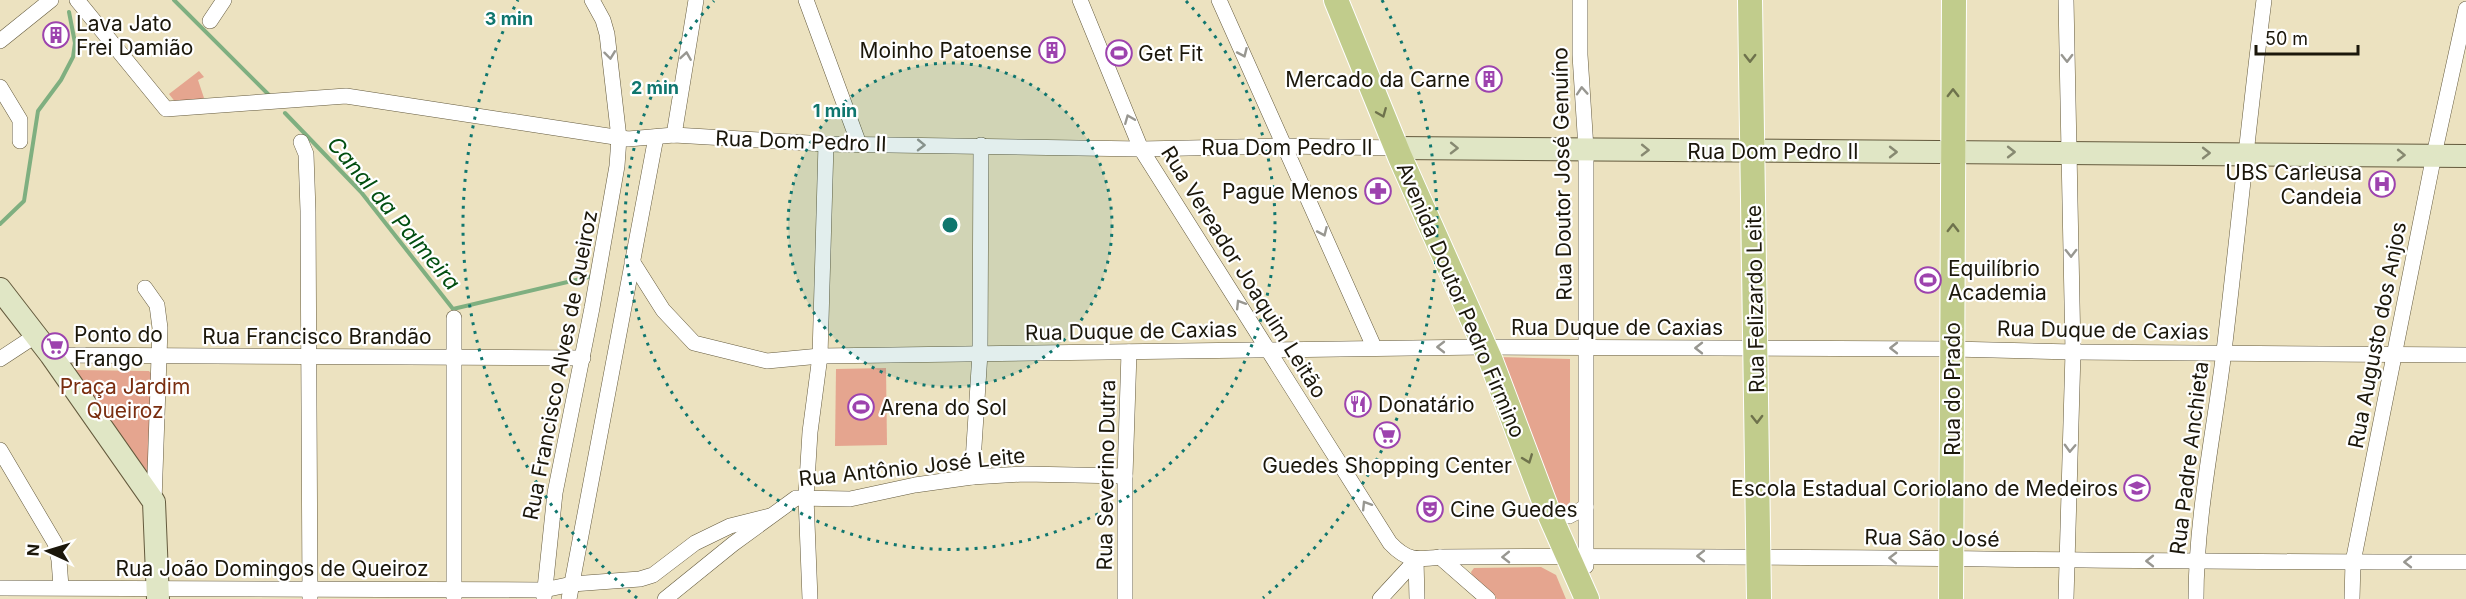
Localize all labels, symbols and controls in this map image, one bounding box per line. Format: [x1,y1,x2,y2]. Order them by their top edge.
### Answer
text: 3 min [485,8,533,29]
place label: Lava Jato Frei Damião [76,11,193,60]
scale bar [2256,18,2358,56]
building icon: Lava Jato Frei Damião [41,20,71,50]
text: 50 m [2265,28,2308,49]
building icon: Moinho Patoense [1037,35,1067,65]
place label: Moinho Patoense [860,38,1032,63]
sports icon: Get Fit [1104,38,1134,68]
place label: Get Fit [1138,41,1203,66]
one-way arrow [1236,47,1248,58]
street label: Rua Doutor José Genuíno [1547,47,1577,301]
one-way arrow [603,50,616,59]
one-way arrow [679,52,692,62]
one-way arrow [1744,54,1756,63]
one-way arrow [2061,54,2074,63]
building icon: Mercado da Carne [1474,64,1504,94]
place label: Mercado da Carne [1285,67,1470,92]
text: 2 min [631,77,679,98]
one-way arrow [1576,86,1589,95]
one-way arrow [1947,89,1959,98]
text: 1 min [813,100,857,121]
one-way arrow [1375,106,1387,117]
one-way arrow [1124,115,1136,126]
street label: Rua Dom Pedro II [715,126,887,156]
water label: Canal da Palmeira [322,131,466,295]
street label: Rua Dom Pedro II [1201,135,1373,160]
one-way arrow [917,139,926,151]
street label: Rua Dom Pedro II [1687,139,1859,164]
street label: Rua Vereador Joaquim Leitão [1156,141,1332,403]
one-way arrow [1450,142,1459,154]
one-way arrow [1640,143,1649,156]
one-way arrow [1889,145,1898,158]
one-way arrow [2007,146,2016,158]
one-way arrow [2202,147,2211,159]
one-way arrow [2397,149,2406,161]
street label: Avenida Doutor Pedro Firmino [1392,159,1530,441]
place label: UBS Carleusa Candeia [2225,160,2362,209]
hospital icon: UBS Carleusa Candeia [2367,169,2397,199]
pharmacy icon: Pague Menos [1363,176,1393,206]
place label: Pague Menos [1222,179,1358,204]
street label: Rua Felizardo Leite [1741,205,1769,393]
street label: Rua Francisco Alves de Queiroz [518,208,602,522]
centre of rings [940,215,960,235]
street label: Rua Augusto dos Anjos [2343,220,2411,450]
one-way arrow [1947,223,1959,232]
one-way arrow [1315,225,1327,236]
one-way arrow [2065,249,2077,258]
place label: Equilíbrio Academia [1948,256,2047,305]
sports icon: Equilíbrio Academia [1913,265,1943,295]
one-way arrow [1236,300,1247,311]
street label: Rua Duque de Caxias [1511,315,1723,340]
street label: Rua Duque de Caxias [1997,316,2209,344]
street label: Rua Duque de Caxias [1025,317,1237,345]
place label: Ponto do Frango [74,322,163,371]
street label: Rua do Prado [1940,322,1965,456]
street label: Rua Francisco Brandão [202,324,432,349]
supermarket icon: Ponto do Frango [40,331,70,361]
one-way arrow [1436,341,1445,353]
one-way arrow [1694,342,1703,354]
one-way arrow [1889,342,1898,354]
street label: Rua Padre Anchieta [2165,360,2213,556]
park label: Praça Jardim Queiroz [60,374,190,423]
street label: Rua Severino Dutra [1092,379,1120,571]
restaurant icon: Donatário [1343,389,1373,419]
sports icon: Arena do Sol [846,392,876,422]
place label: Donatário [1378,392,1475,417]
place label: Arena do Sol [880,395,1007,420]
one-way arrow [1751,415,1763,424]
supermarket icon: Guedes Shopping Center [1372,420,1402,450]
street label: Rua Antônio José Leite [797,443,1027,491]
one-way arrow [2063,444,2076,453]
place label: Guedes Shopping Center [1262,453,1512,478]
one-way arrow [1521,454,1534,464]
school or university icon: Escola Estadual Coriolano de Medeiros [2122,473,2152,503]
place label: Escola Estadual Coriolano de Medeiros [1731,476,2118,501]
theatre icon: Cine Guedes [1415,494,1445,524]
place label: Cine Guedes [1450,497,1578,522]
one-way arrow [1362,501,1374,511]
north arrow [18,521,78,581]
street label: Rua São José [1864,524,2000,552]
text: N [23,543,43,557]
one-way arrow [1696,550,1705,562]
one-way arrow [1501,551,1510,563]
one-way arrow [1888,552,1897,564]
one-way arrow [2145,555,2154,567]
street label: Rua João Domingos de Queiroz [115,556,429,581]
one-way arrow [2403,556,2412,568]

